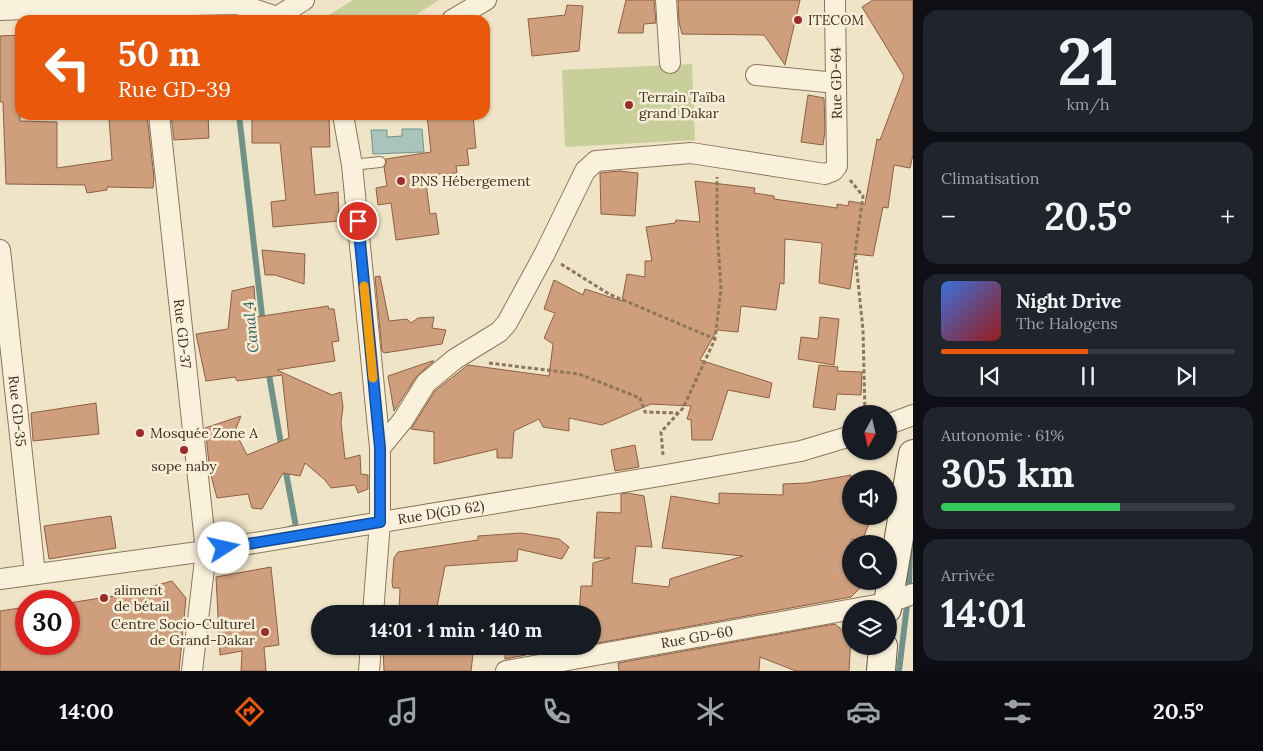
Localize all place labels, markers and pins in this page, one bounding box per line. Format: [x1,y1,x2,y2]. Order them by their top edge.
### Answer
place label: ITECOM [808,11,864,29]
marker: ITECOM [792,14,804,26]
place label: Terrain Taïba grand Dakar [639,88,725,122]
marker: Terrain Taïba grand Dakar [623,99,635,111]
place label: PNS Hébergement [411,172,531,190]
marker: PNS Hébergement [395,175,407,187]
pin [337,200,379,242]
place label: Mosquée Zone A [150,424,258,442]
marker: Mosquée Zone A [134,427,146,439]
marker: sope naby [178,444,190,456]
place label: sope naby [151,457,217,475]
place label: aliment de bétail [114,581,170,615]
marker: aliment de bétail [98,592,110,604]
place label: Centre Socio-Culturel de Grand-Dakar [111,615,255,649]
marker: Centre Socio-Culturel de Grand-Dakar [259,626,271,638]

